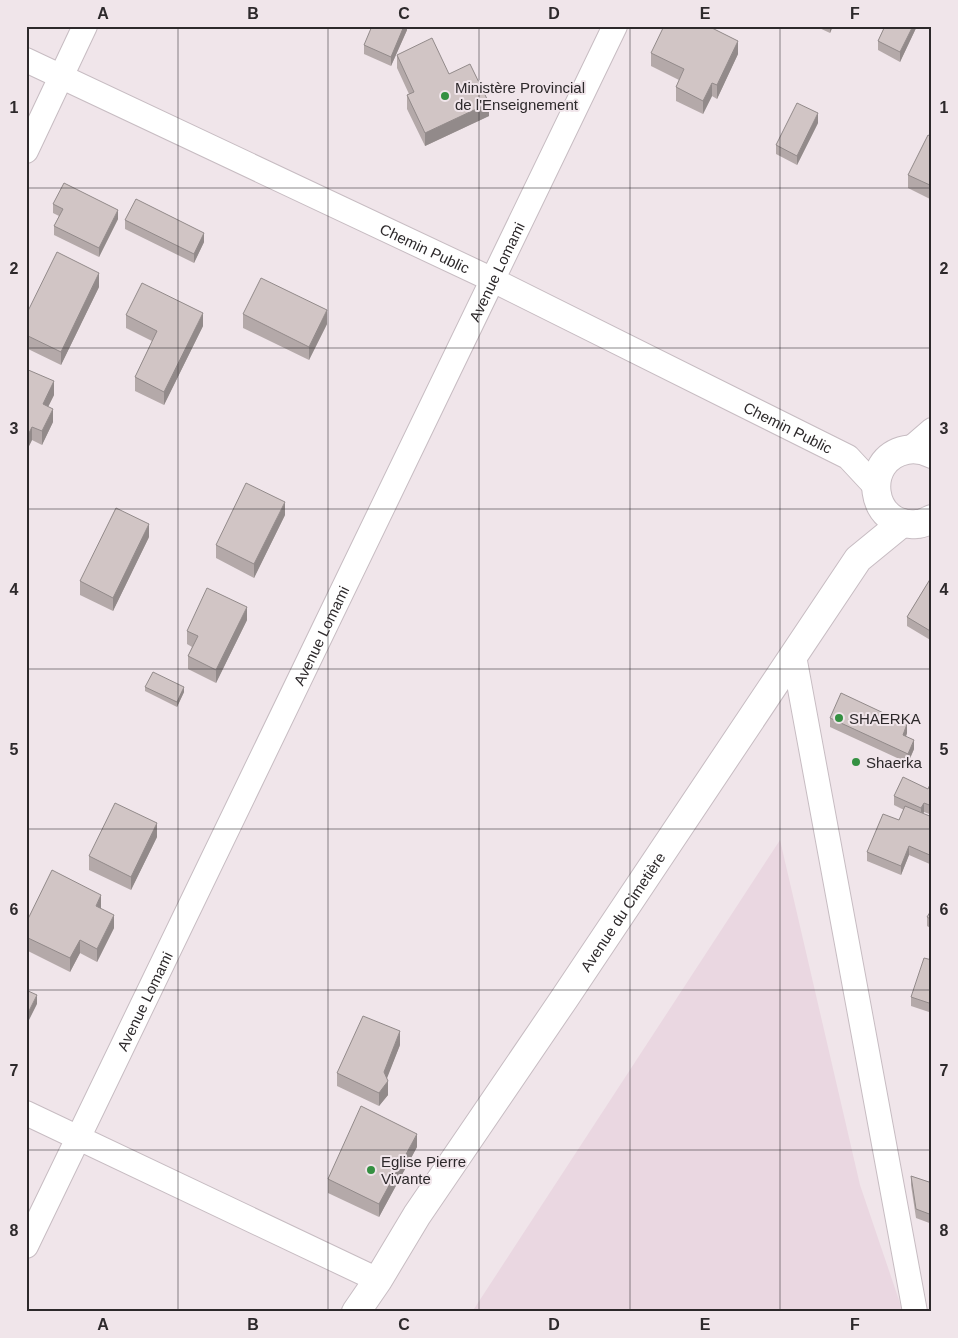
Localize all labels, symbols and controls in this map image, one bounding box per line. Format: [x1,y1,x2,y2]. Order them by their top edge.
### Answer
text: A [97,5,109,22]
text: B [247,5,259,22]
text: C [398,5,410,22]
text: D [548,5,560,22]
text: E [700,5,711,22]
text: F [850,5,860,22]
place label: Ministère Provincial de l'Enseignement [455,79,585,113]
marker: Ministère Provincial de l'Enseignement [439,90,451,102]
text: 1 [10,99,19,116]
text: 1 [940,99,949,116]
street label: Avenue Lomami [465,219,528,324]
street label: Chemin Public [378,220,473,276]
text: 2 [10,260,19,277]
text: 2 [940,260,949,277]
street label: Chemin Public [741,398,836,457]
text: 3 [10,420,19,437]
text: 3 [940,420,949,437]
text: 4 [10,581,19,598]
text: 4 [940,581,949,598]
street label: Avenue Lomami [290,583,352,688]
place label: SHAERKA [849,710,921,727]
marker: SHAERKA [833,712,845,724]
text: 5 [10,741,19,758]
text: 5 [940,741,949,758]
place label: Shaerka [866,754,923,771]
marker: Shaerka [850,756,862,768]
street label: Avenue du Cimetière [576,849,668,974]
text: 6 [10,901,19,918]
text: 6 [940,901,949,918]
street label: Avenue Lomami [113,949,175,1053]
text: 7 [10,1062,19,1079]
text: 7 [940,1062,949,1079]
place label: Eglise Pierre Vivante [381,1153,466,1187]
marker: Eglise Pierre Vivante [365,1164,377,1176]
text: 8 [10,1222,19,1239]
text: 8 [940,1222,949,1239]
text: A [97,1316,109,1333]
text: B [247,1316,259,1333]
text: C [398,1316,410,1333]
text: D [548,1316,560,1333]
text: E [700,1316,711,1333]
text: F [850,1316,860,1333]

